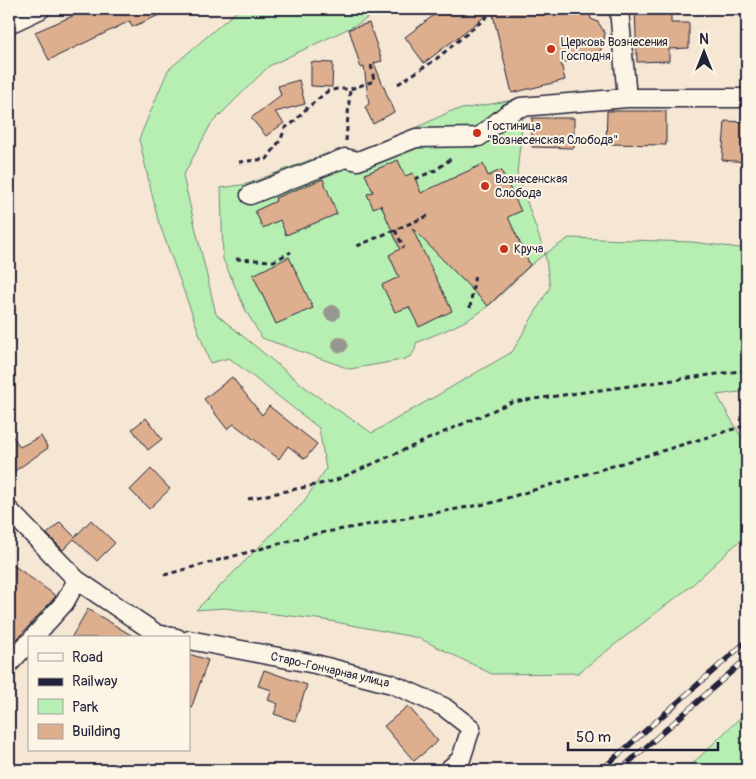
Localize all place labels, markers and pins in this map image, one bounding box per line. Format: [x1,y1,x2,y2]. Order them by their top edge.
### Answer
place label: Церковь Вознесения Господня [561,35,668,64]
marker: Церковь Вознесения Господня [545,43,557,55]
place label: Гостиница "Вознесенская Слобода" [487,119,618,148]
marker: Гостиница "Вознесенская Слобода" [471,127,483,139]
place label: Вознесенская Слобода [495,172,568,201]
marker: Вознесенская Слобода [479,180,491,192]
place label: Круча [514,242,544,257]
marker: Круча [498,243,510,255]

